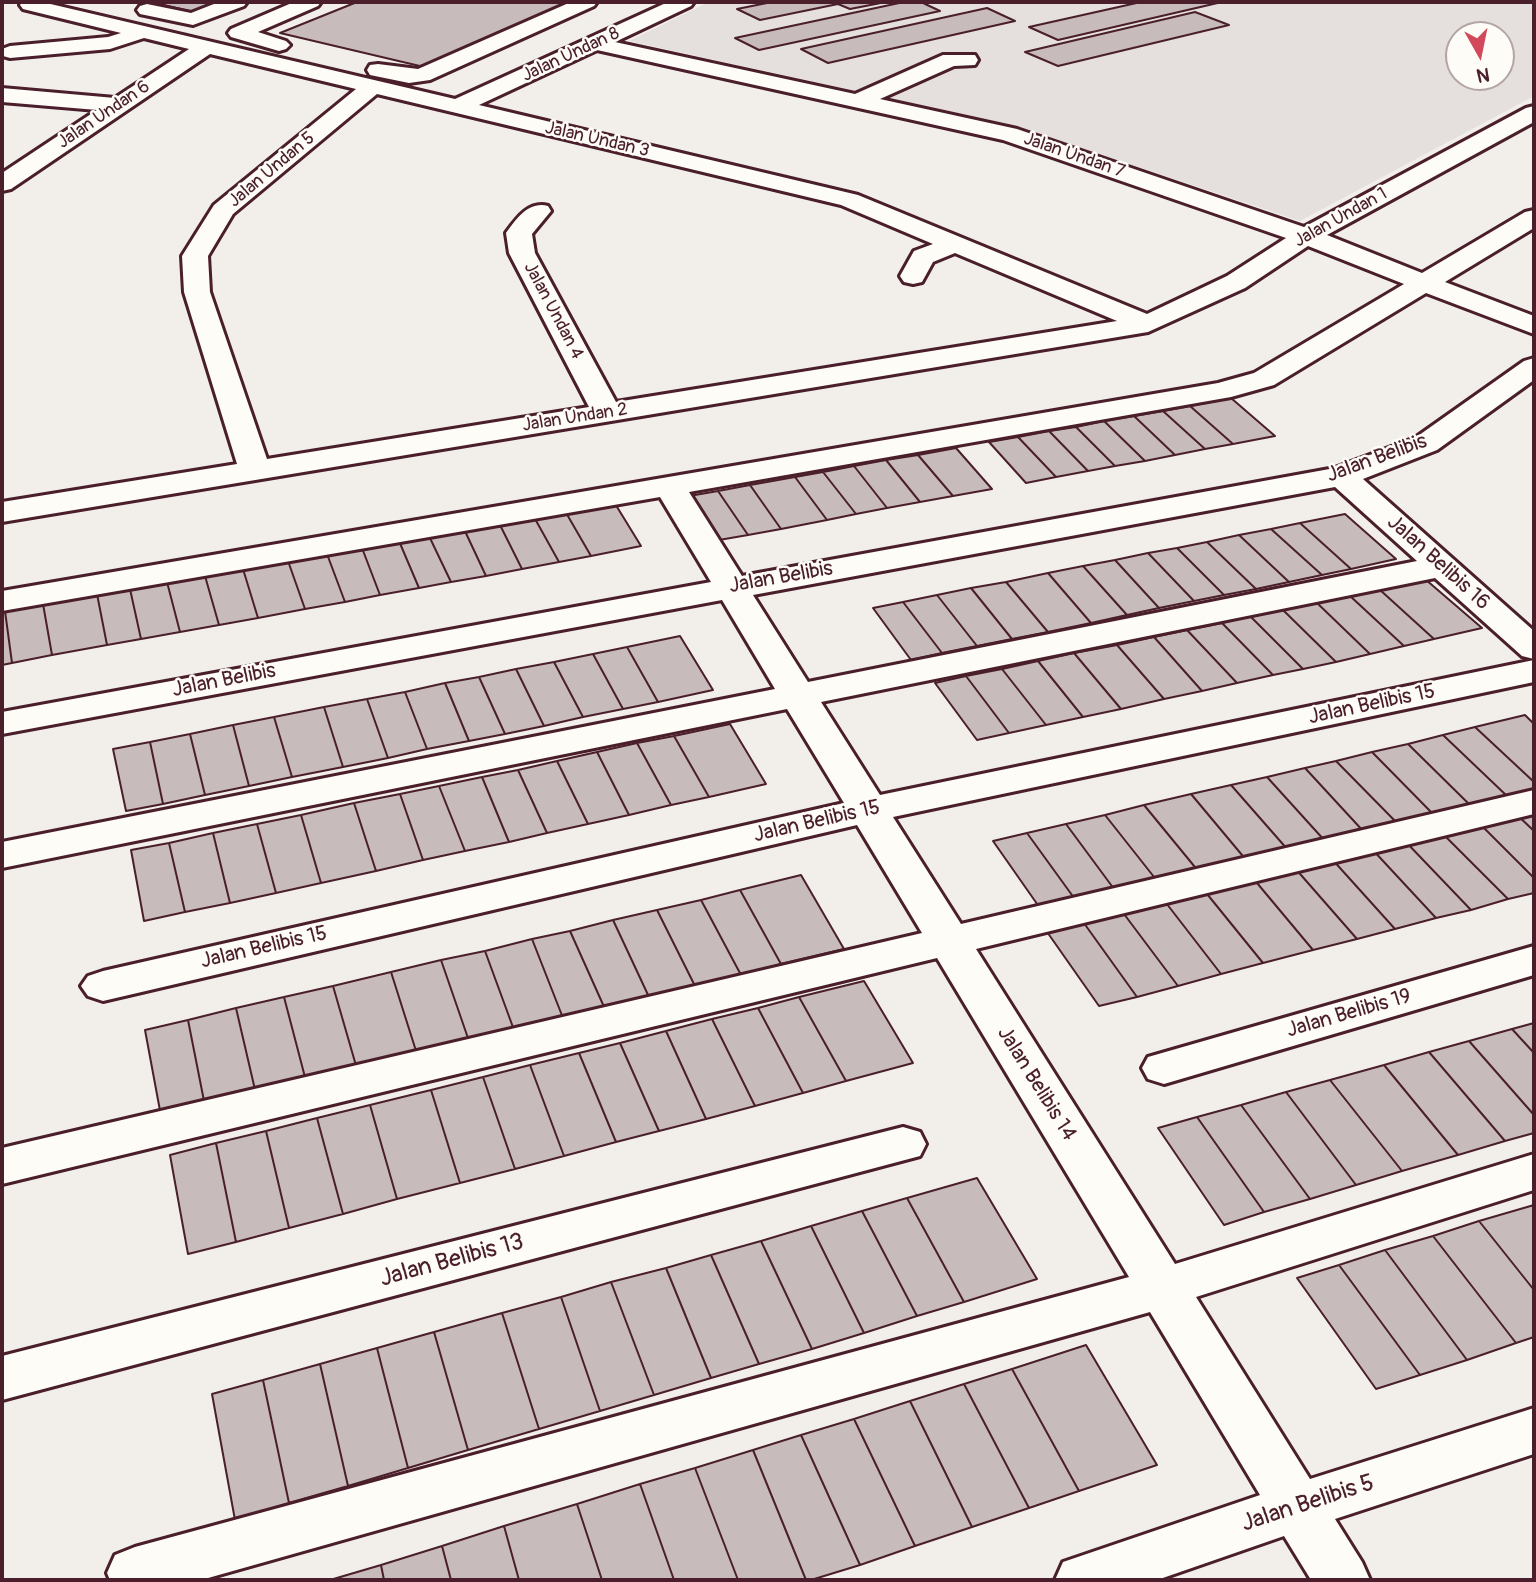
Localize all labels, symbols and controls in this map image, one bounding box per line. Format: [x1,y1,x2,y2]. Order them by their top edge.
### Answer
north arrow [1445,21,1515,91]
street label: Jalan Undan 8 [519,23,623,87]
text: N [1475,62,1491,88]
street label: Jalan Undan 6 [54,76,154,154]
street label: Jalan Undan 3 [543,118,651,162]
street label: Jalan Undan 5 [225,128,319,212]
street label: Jalan Undan 7 [1021,129,1127,183]
street label: Jalan Undan 1 [1291,184,1391,252]
street label: Jalan Undan 4 [518,259,588,363]
street label: Jalan Undan 2 [521,399,629,437]
street label: Jalan Belibis [1323,429,1431,489]
street label: Jalan Belibis 16 [1381,510,1495,616]
street label: Jalan Belibis [727,556,835,600]
street label: Jalan Belibis [170,659,278,703]
street label: Jalan Belibis 15 [1306,679,1438,731]
street label: Jalan Belibis 15 [751,795,883,849]
street label: Jalan Belibis 15 [198,921,330,975]
street label: Jalan Belibis 19 [1284,984,1414,1044]
street label: Jalan Belibis 14 [991,1022,1081,1146]
street label: Jalan Belibis 13 [377,1228,527,1294]
street label: Jalan Belibis 5 [1238,1469,1378,1539]

